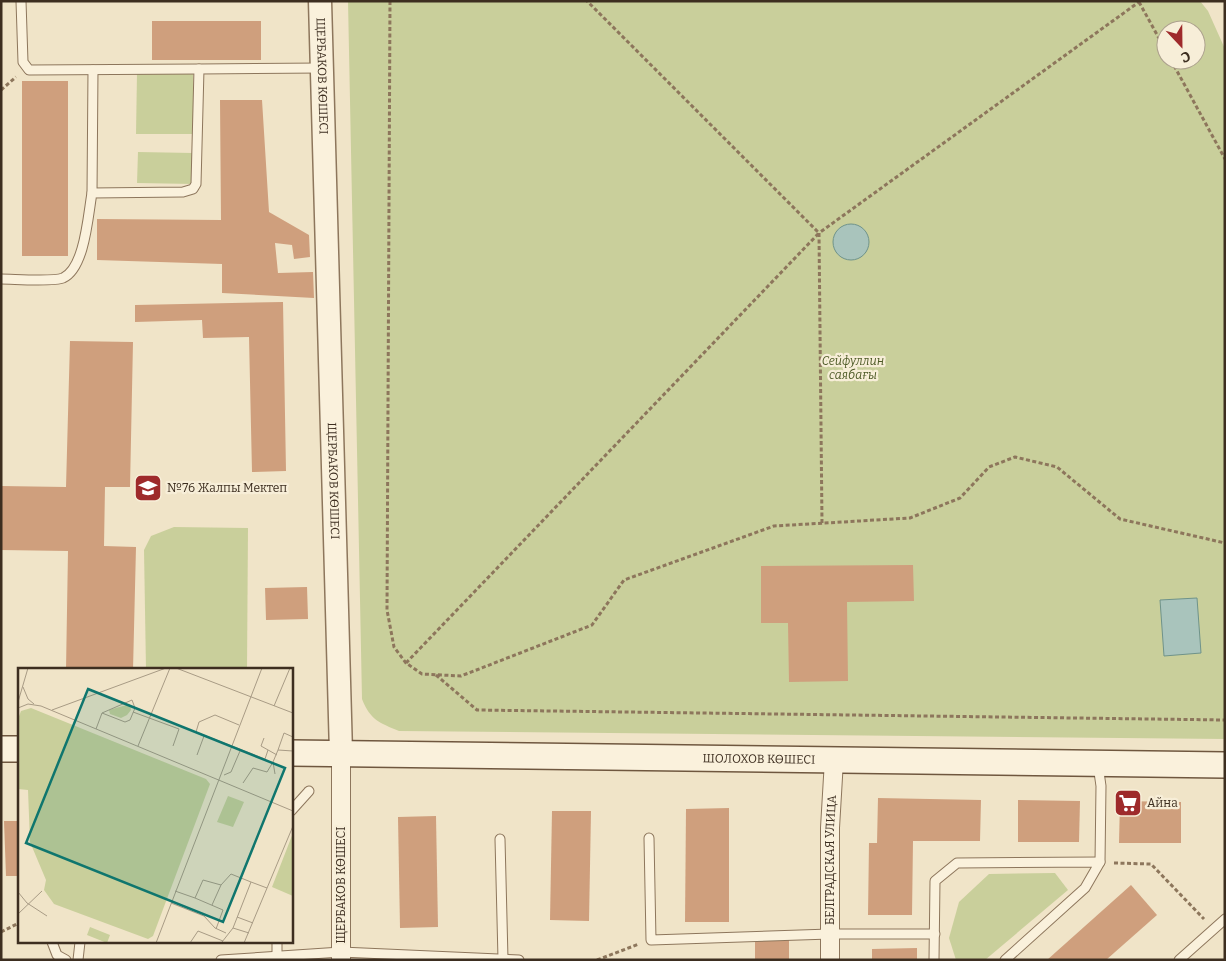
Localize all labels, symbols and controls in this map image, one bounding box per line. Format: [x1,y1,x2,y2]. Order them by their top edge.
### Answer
street label: ЩЕРБАКОВ КӨШЕСІ [313,17,331,135]
north arrow [1156,20,1206,70]
text: С [1178,47,1193,66]
park label: Сейфуллин саябағы [822,354,884,382]
street label: ЩЕРБАКОВ КӨШЕСІ [325,422,342,539]
school or university icon: №76 Жалпы Мектеп [133,473,163,503]
place label: №76 Жалпы Мектеп [167,481,287,495]
inset map [18,668,292,944]
street label: ШОЛОХОВ КӨШЕСІ [703,751,815,767]
supermarket icon: Айна [1113,788,1143,818]
street label: БЕЛГРАДСКАЯ УЛИЦА [823,794,839,925]
place label: Айна [1147,796,1178,810]
street label: ЩЕРБАКОВ КӨШЕСІ [334,827,348,943]

